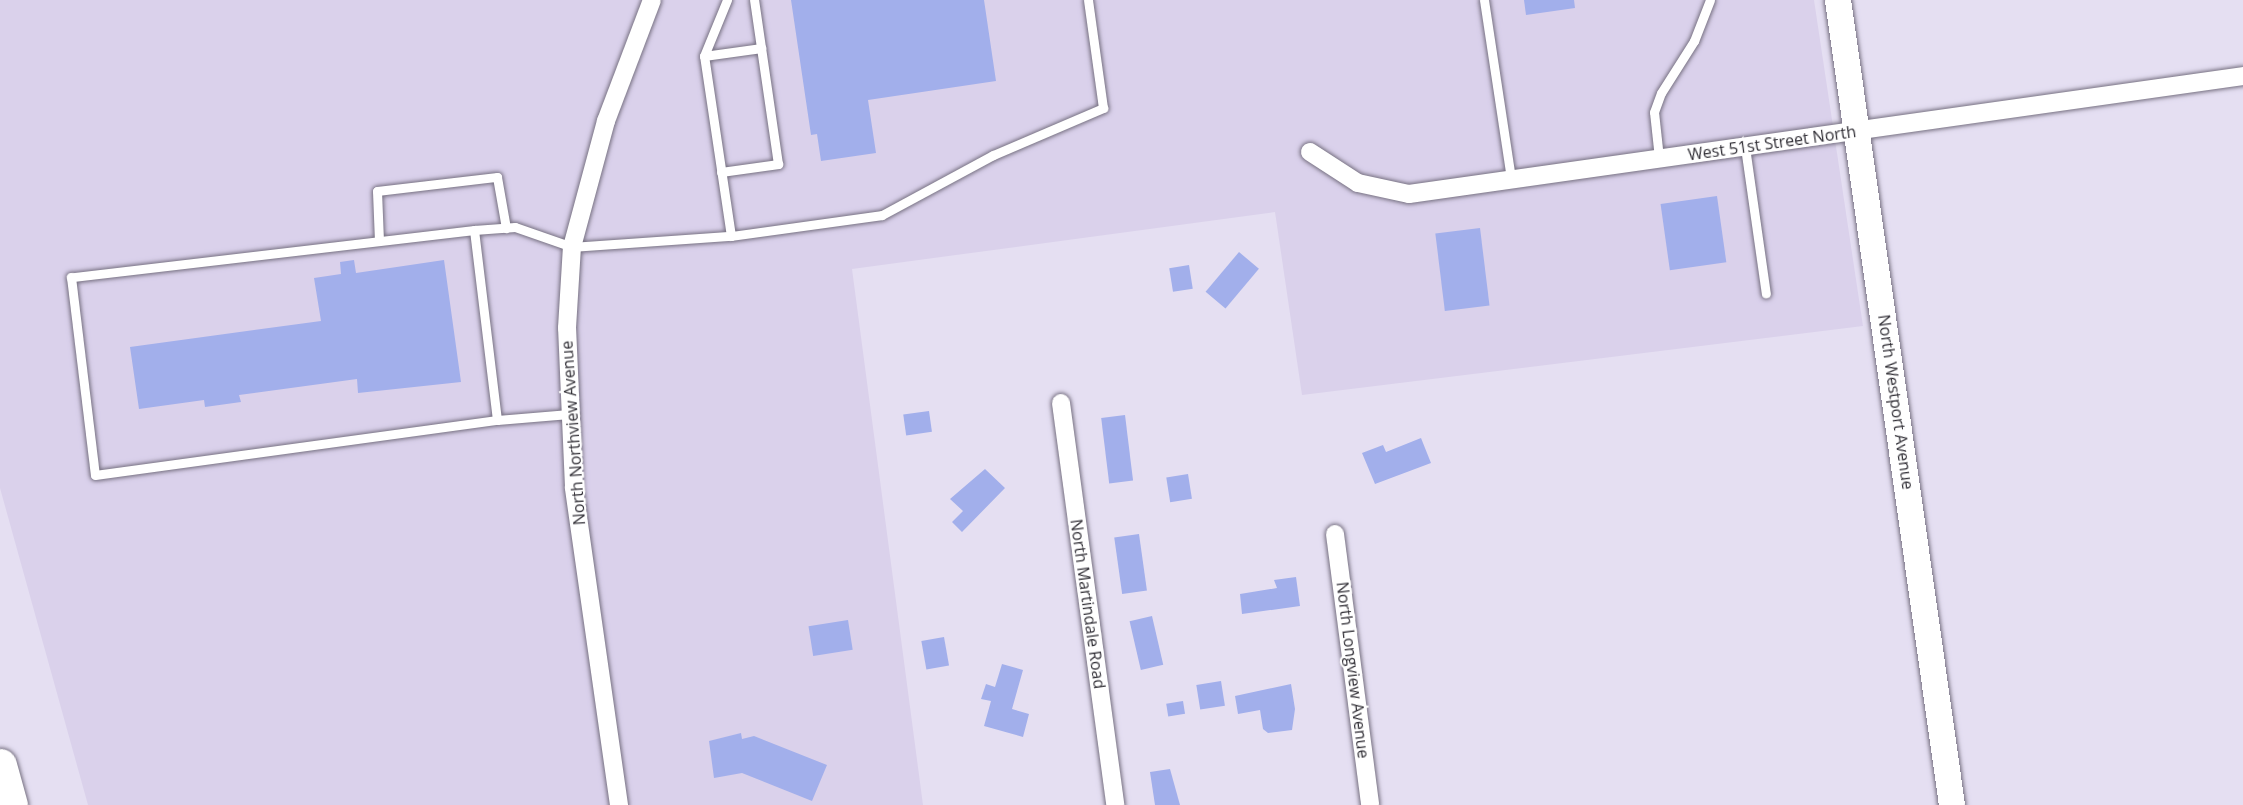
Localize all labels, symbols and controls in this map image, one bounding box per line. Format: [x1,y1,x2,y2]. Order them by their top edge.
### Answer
street label: West 51st Street North [1687,122,1857,164]
street label: North Westport Avenue [1874,313,1918,491]
street label: North Northview Avenue [557,340,589,526]
street label: North Martindale Road [1067,518,1109,690]
street label: North Longview Avenue [1333,581,1373,759]

